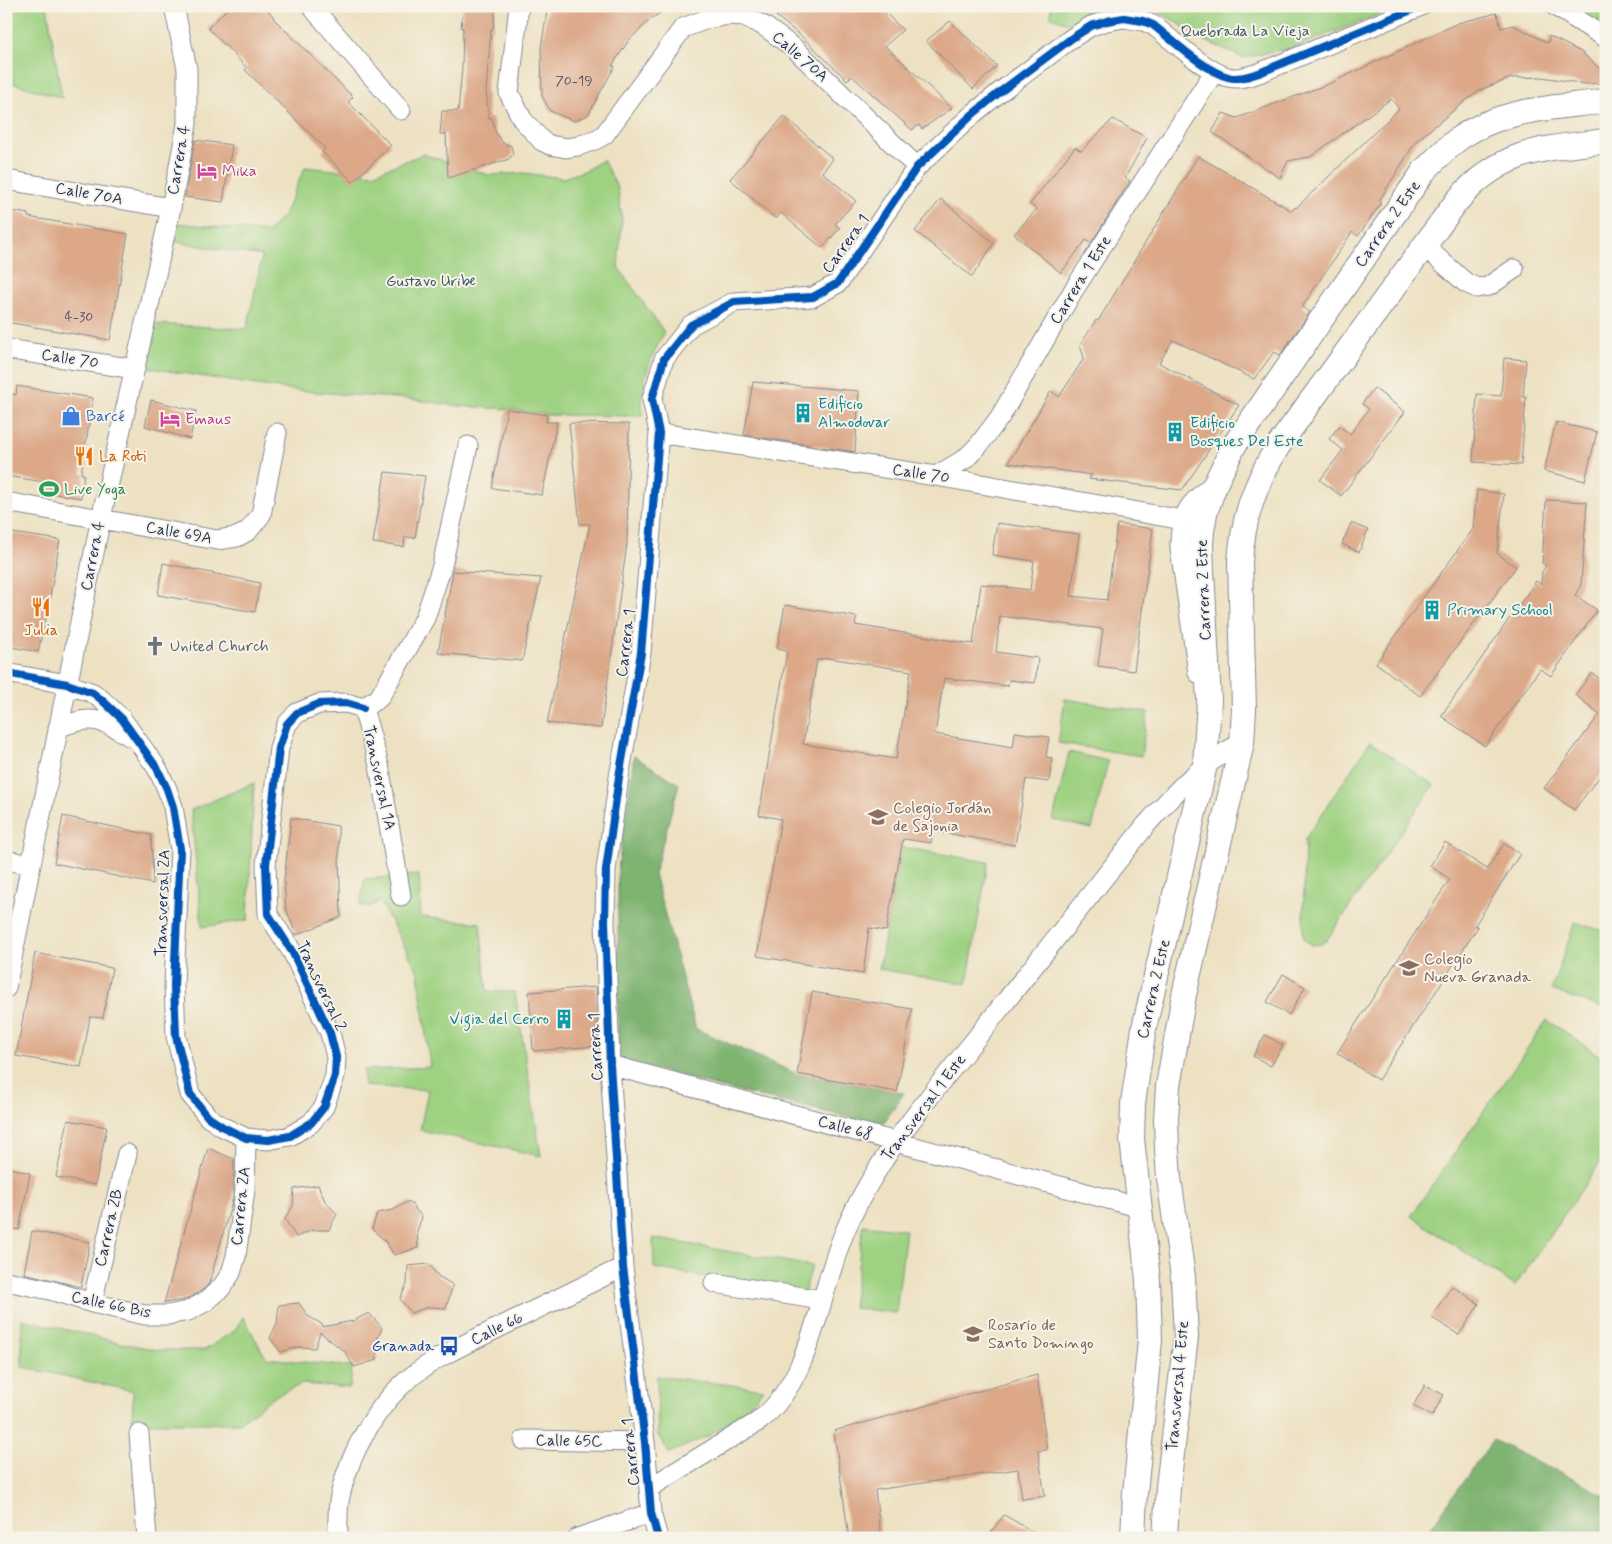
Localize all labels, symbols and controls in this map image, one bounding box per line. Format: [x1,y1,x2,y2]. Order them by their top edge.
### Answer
park label: Quebrada La Vieja [1180,21,1310,42]
street label: Calle 70A [767,27,833,87]
house number: 70-19 [555,72,593,90]
street label: Carrera 4 [163,124,195,196]
hotel icon: Mika [196,160,218,182]
place label: Mika [222,161,257,182]
street label: Carrera 2 Este [1350,176,1426,272]
street label: Calle 70A [54,178,124,210]
street label: Carrera 1 [817,210,875,278]
street label: Carrera 1 Este [1045,232,1117,328]
park label: Gustavo Uribe [386,271,477,292]
house number: 4-30 [65,308,93,326]
street label: Calle 70 [40,344,100,374]
place label: Edificio Almodovar [818,394,890,433]
building icon: Edificio Almodovar [792,402,814,424]
shop icon: Barcé [60,405,82,427]
place label: Barcé [86,406,124,427]
hotel icon: Emaus [159,408,181,430]
place label: Emaus [185,409,231,430]
place label: Edificio Bosques Del Este [1190,413,1304,452]
building icon: Edificio Bosques Del Este [1164,421,1186,443]
restaurant icon: La Roti [73,445,95,467]
place label: La Roti [99,446,146,467]
street label: Calle 70 [891,459,951,489]
sports icon: Live Yoga [38,478,60,500]
place label: Live Yoga [64,479,126,500]
street label: Calle 69A [144,517,214,549]
street label: Carrera 4 [76,519,110,593]
street label: Carrera 2 Este [1192,539,1216,641]
restaurant icon: Julia [30,596,52,618]
building icon: Primary School [1421,599,1443,621]
place label: Primary School [1447,600,1553,621]
street label: Carrera 1 [611,608,641,678]
place label: Julia [24,620,58,641]
church icon: United Church [144,635,166,657]
place label: United Church [170,636,269,657]
street label: Transversal 1A [358,724,400,832]
place label: Colegio Jordán de Sajonia [893,798,991,837]
school or university icon: Colegio Jordán de Sajonia [867,806,889,828]
street label: Transversal 2A [151,849,175,957]
street label: Carrera 2 Este [1132,937,1176,1041]
street label: Transversal 2 [291,938,351,1034]
place label: Colegio Nueva Granada [1424,949,1532,988]
school or university icon: Colegio Nueva Granada [1398,957,1420,979]
building icon: Vigia del Cerro [553,1008,575,1030]
place label: Vigia del Cerro [449,1009,549,1031]
street label: Carrera 1 [584,1012,608,1082]
street label: Transversal 1 Este [877,1050,971,1166]
street label: Calle 68 [815,1111,875,1145]
street label: Carrera 2A [226,1165,256,1247]
street label: Carrera 2B [90,1187,128,1269]
street label: Calle 66 Bis [69,1286,153,1324]
street label: Calle 66 [467,1307,527,1351]
place label: Rosario de Santo Domingo [988,1315,1094,1354]
street label: Transversal 4 Este [1162,1320,1194,1452]
school or university icon: Rosario de Santo Domingo [962,1323,984,1345]
bus stop icon: Granada [438,1335,460,1357]
place label: Granada [372,1336,434,1357]
street label: Carrera 1 [617,1417,645,1487]
street label: Calle 65C [535,1430,603,1452]

